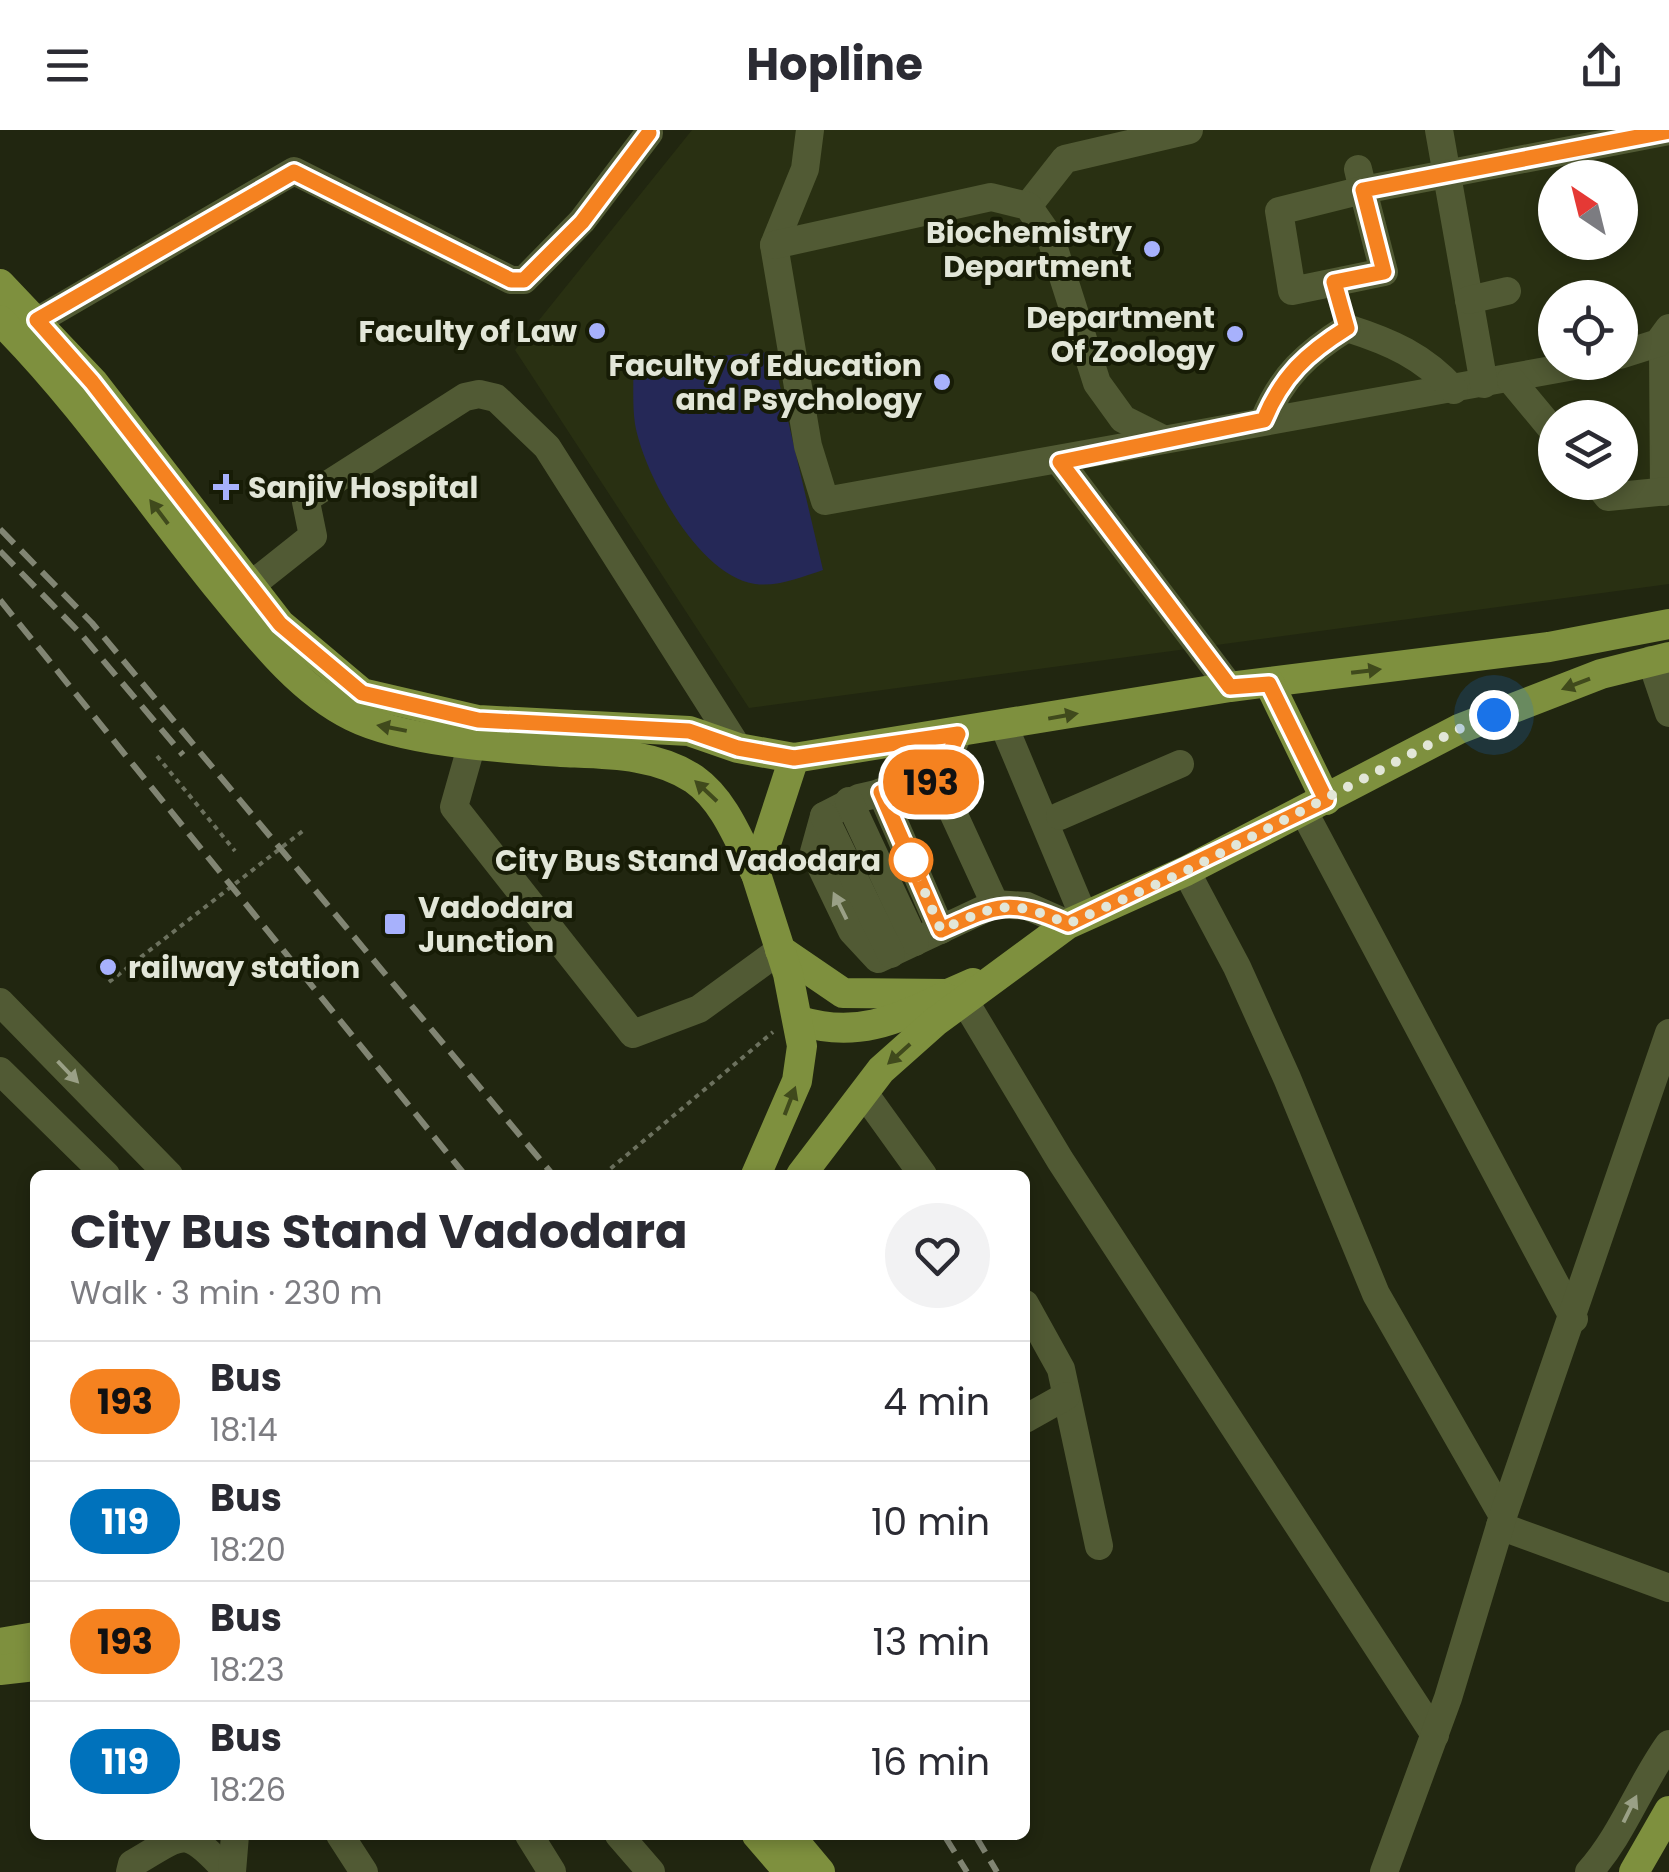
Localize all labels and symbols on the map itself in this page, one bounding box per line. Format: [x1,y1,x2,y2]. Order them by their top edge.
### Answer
north arrow [1538,160,1638,260]
place label: Biochemistry Department [926,211,1132,288]
marker: Biochemistry Department [1141,238,1163,260]
place label: Department Of Zoology [1026,296,1215,373]
place label: Faculty of Law [359,310,577,353]
marker: Faculty of Law [586,320,608,342]
marker: Department Of Zoology [1224,323,1246,345]
place label: Faculty of Education and Psychology [609,344,922,421]
marker: Faculty of Education and Psychology [931,371,953,393]
place label: Sanjiv Hospital [248,466,478,509]
marker: Sanjiv Hospital [213,474,239,500]
one-way arrow [149,499,169,525]
one-way arrow [1351,663,1382,679]
one-way arrow [1560,677,1590,692]
your location [1469,690,1519,740]
one-way arrow [1048,708,1079,723]
one-way arrow [376,720,407,736]
line badge: 193 [874,750,988,814]
one-way arrow [694,780,718,803]
place label: City Bus Stand Vadodara [495,839,881,882]
marker: City Bus Stand Vadodara [890,839,932,881]
place label: Vadodara Junction [418,886,574,963]
one-way arrow [831,891,848,920]
marker: Vadodara Junction [382,911,408,937]
place label: railway station [128,946,360,989]
marker: railway station [97,956,119,978]
one-way arrow [887,1042,911,1065]
one-way arrow [56,1059,79,1083]
one-way arrow [783,1085,798,1115]
one-way arrow [1621,1794,1638,1823]

